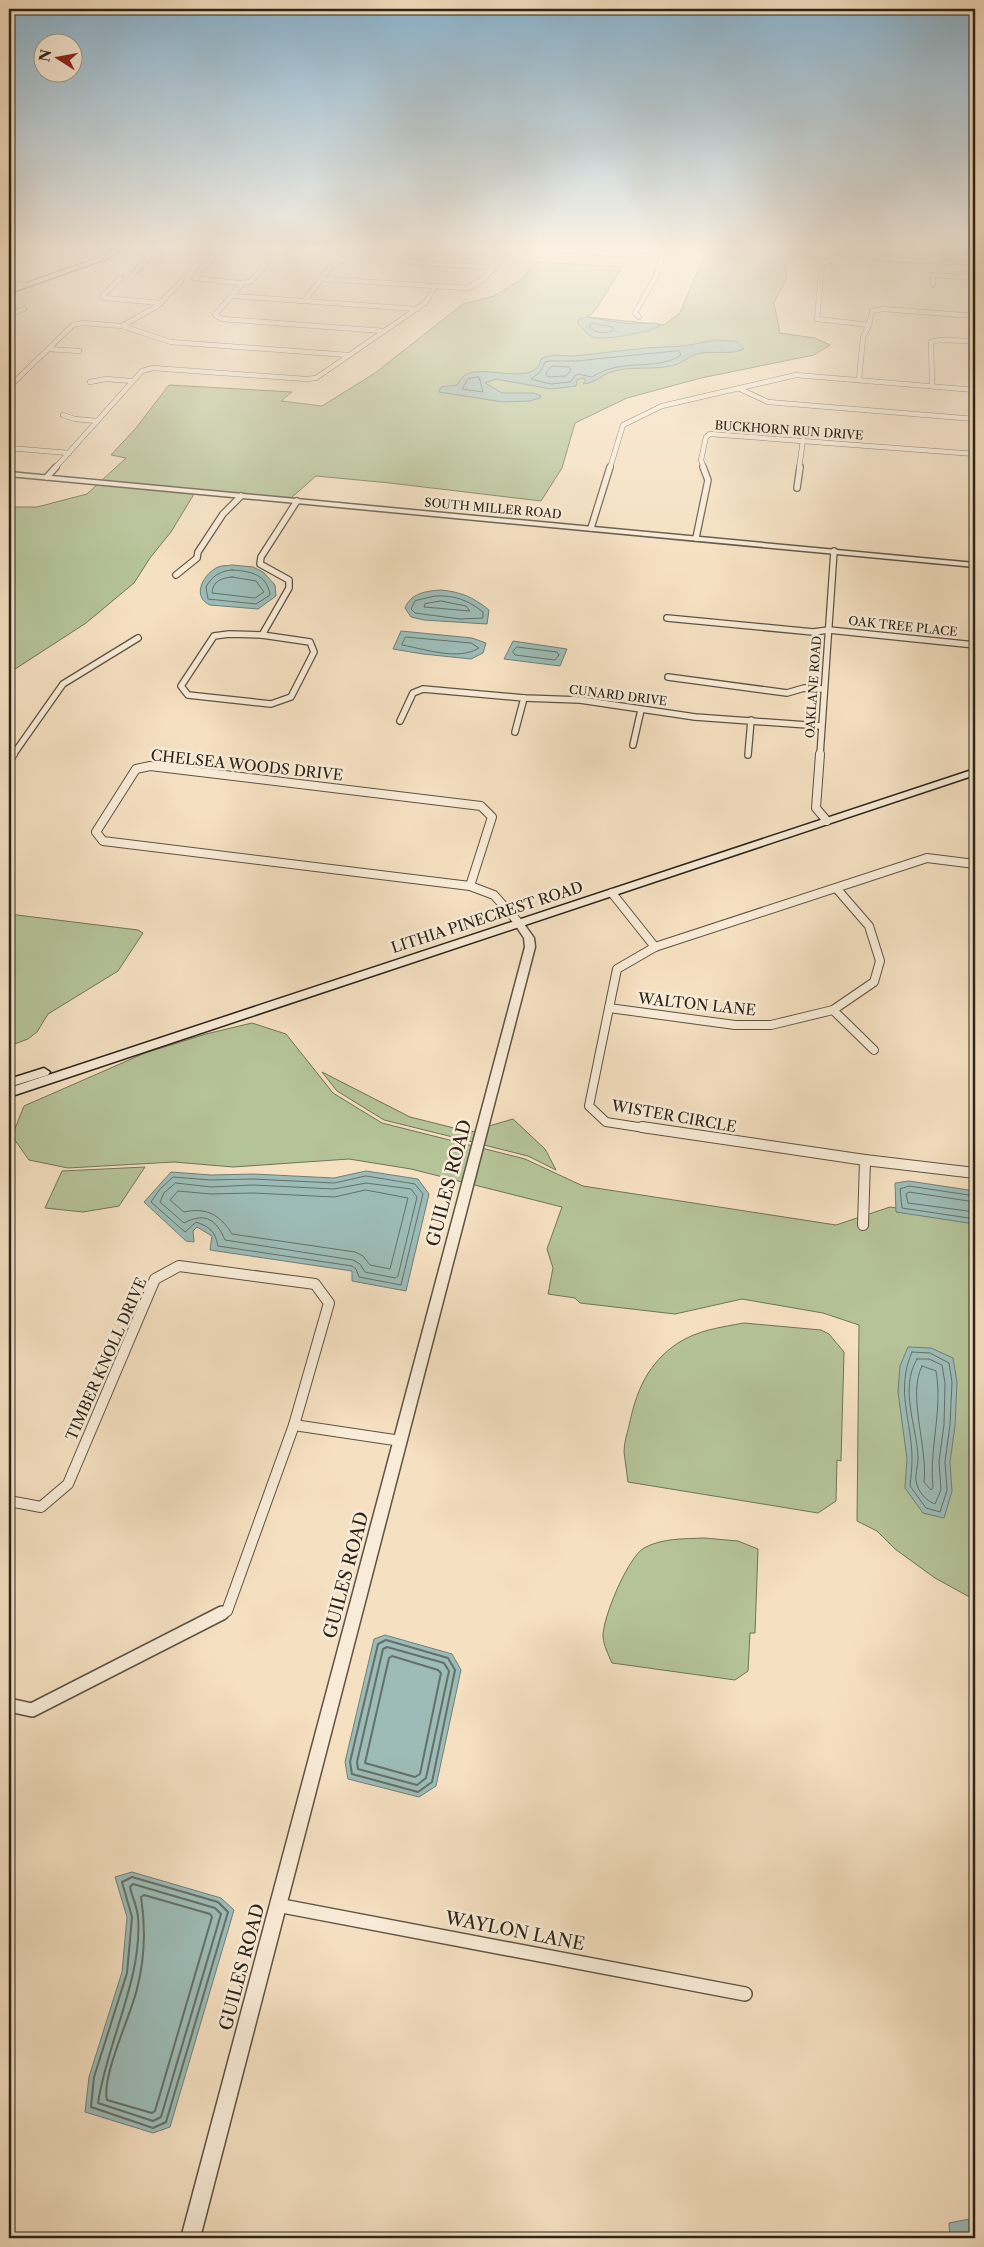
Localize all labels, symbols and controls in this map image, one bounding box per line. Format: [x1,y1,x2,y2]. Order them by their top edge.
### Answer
north arrow [32,32,82,82]
text: N [35,48,55,63]
street label: BUCKHORN RUN DRIVE [714,417,864,443]
street label: SOUTH MILLER ROAD [424,495,563,521]
street label: OAK TREE PLACE [848,613,958,639]
street label: OAKLANE ROAD [802,635,824,739]
street label: CUNARD DRIVE [568,682,668,708]
street label: CHELSEA WOODS DRIVE [150,745,344,785]
street label: LITHIA PINECREST ROAD [389,877,585,957]
street label: WALTON LANE [636,988,757,1020]
street label: WISTER CIRCLE [609,1095,738,1136]
street label: GUILES ROAD [422,1117,476,1249]
street label: TIMBER KNOLL DRIVE [61,1275,151,1443]
street label: GUILES ROAD [319,1509,373,1641]
street label: GUILES ROAD [215,1901,269,2033]
street label: WAYLON LANE [442,1906,587,1955]

